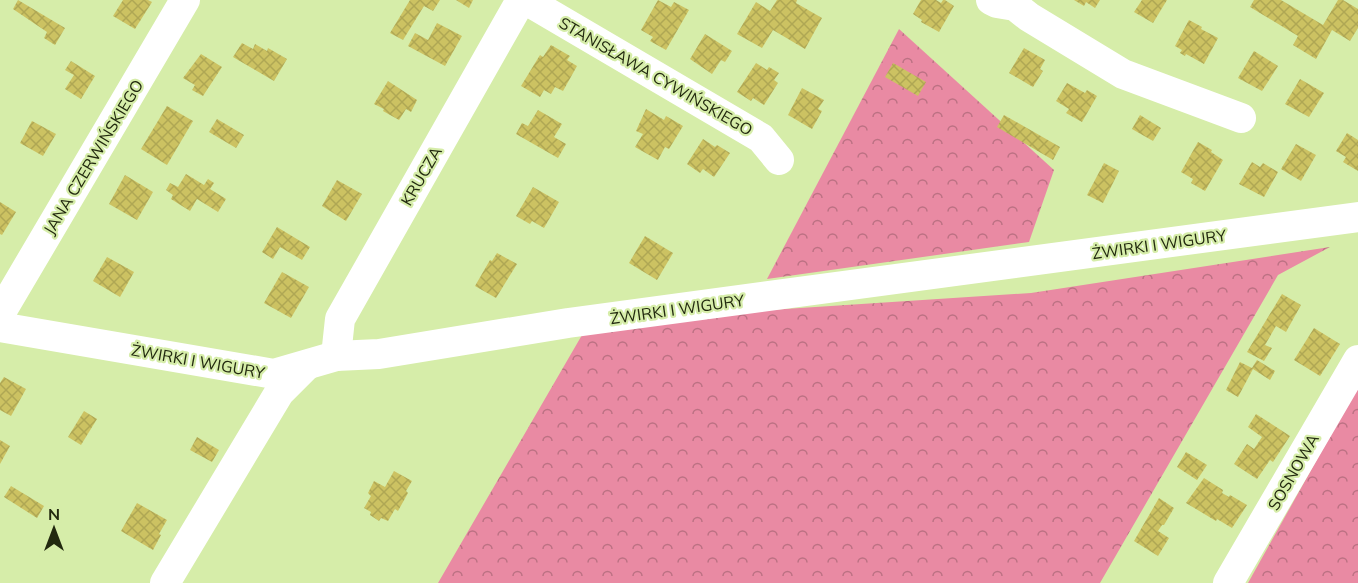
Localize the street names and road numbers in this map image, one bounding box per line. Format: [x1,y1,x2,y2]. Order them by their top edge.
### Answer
street label: STANISŁAWA CYWIŃSKIEGO [556,12,756,140]
street label: JANA CZERWIŃSKIEGO [39,76,147,238]
street label: KRUCZA [396,143,446,209]
street label: ŻWIRKI I WIGURY [1091,225,1228,263]
street label: ŻWIRKI I WIGURY [609,290,746,328]
street label: ŻWIRKI I WIGURY [130,339,267,383]
street label: SOSNOWA [1263,430,1323,514]

